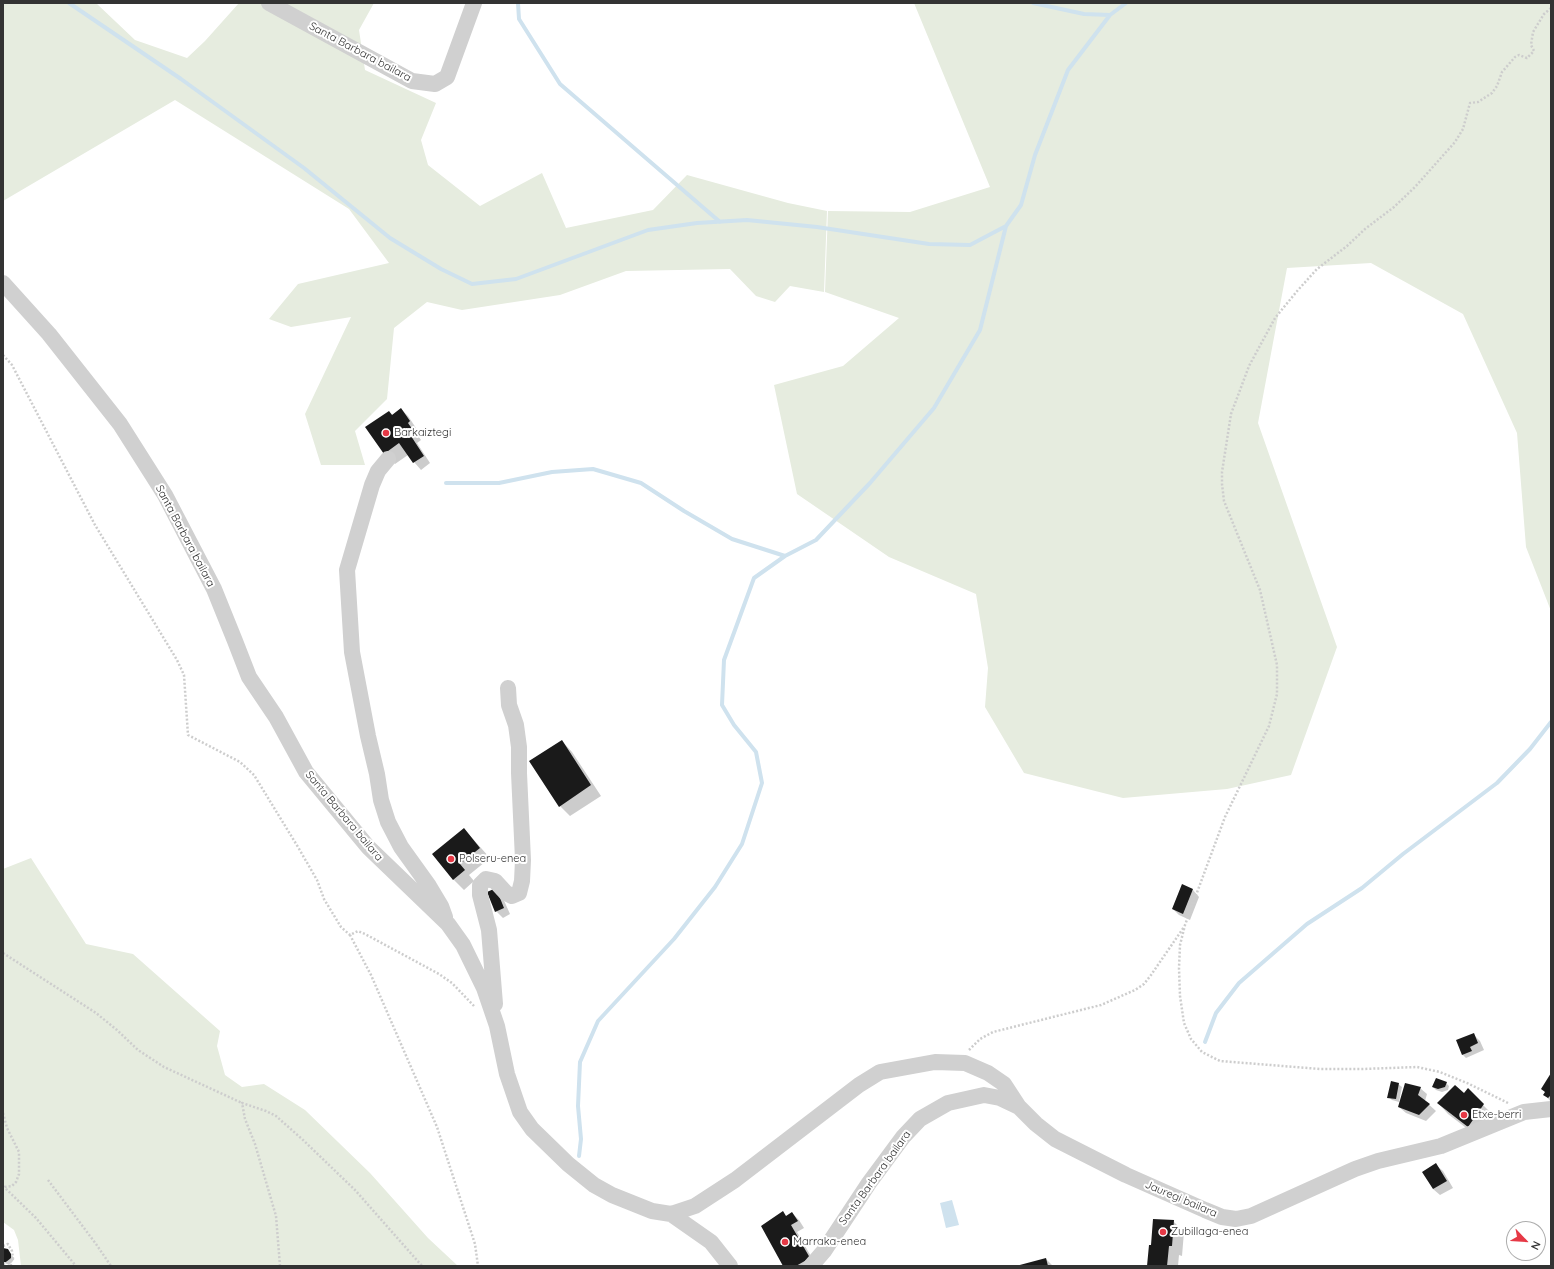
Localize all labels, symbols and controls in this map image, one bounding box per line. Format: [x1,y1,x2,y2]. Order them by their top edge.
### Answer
street label: Santa Barbara bailara [307,20,413,84]
place label: Barkaiztegi [394,426,451,440]
marker: Barkaiztegi [381,428,391,438]
street label: Santa Barbara bailara [153,483,217,589]
street label: Santa Barbara bailara [302,768,386,864]
place label: Polseru-enea [459,852,526,866]
marker: Polseru-enea [446,854,456,864]
place label: Etxe-berri [1472,1108,1521,1122]
marker: Etxe-berri [1459,1110,1469,1120]
street label: Santa Barbara bailara [836,1128,914,1228]
street label: Jauregi bailara [1143,1178,1219,1220]
north arrow [1506,1221,1546,1261]
place label: Zubillaga-enea [1171,1225,1248,1239]
marker: Zubillaga-enea [1158,1227,1168,1237]
place label: Marraka-enea [793,1235,866,1249]
marker: Marraka-enea [780,1237,790,1247]
text: N [1528,1239,1544,1252]

